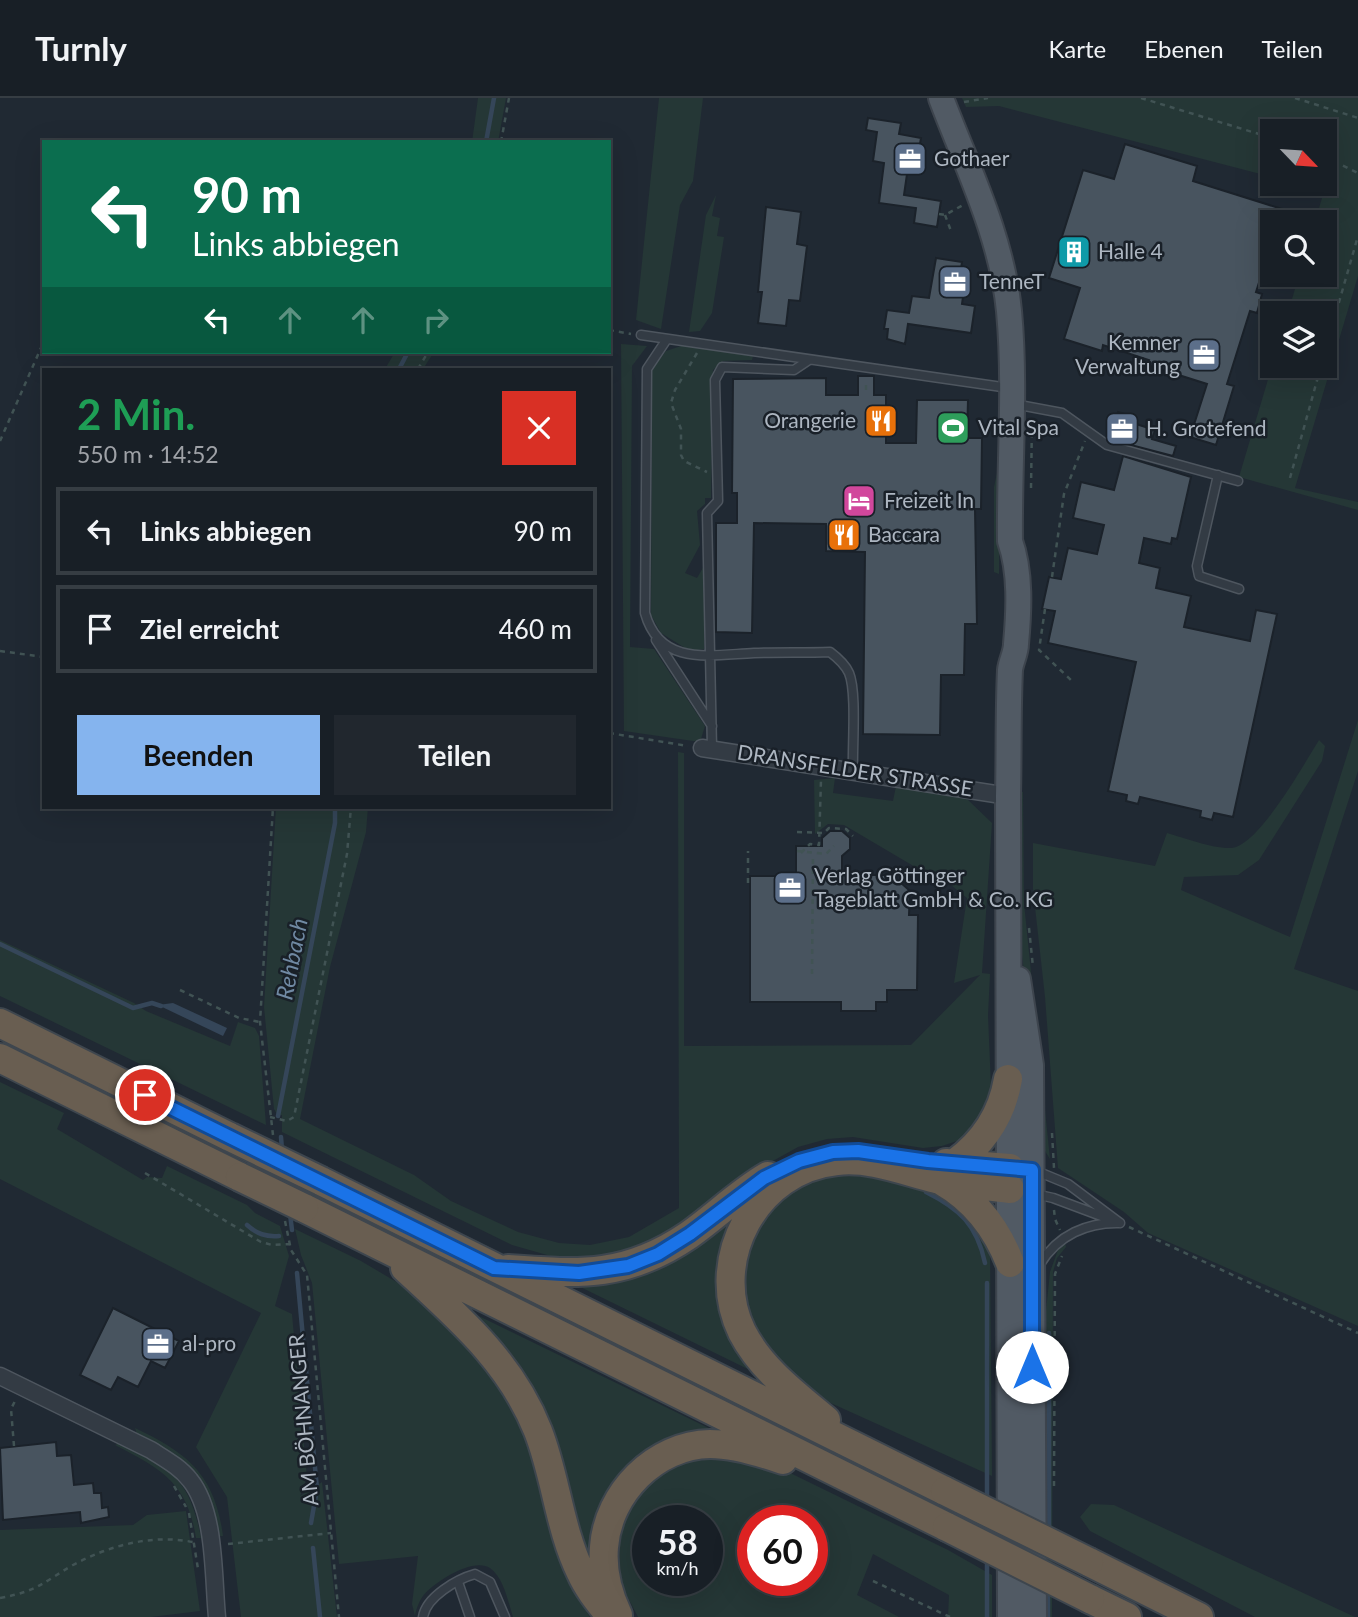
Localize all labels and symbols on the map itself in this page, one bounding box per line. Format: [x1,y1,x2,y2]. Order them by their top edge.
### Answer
north arrow [1260,119,1337,196]
office icon: Gothaer [891,140,929,178]
place label: Gothaer [934,145,1010,170]
building icon: Halle 4 [1055,233,1093,271]
place label: Halle 4 [1098,238,1163,263]
office icon: TenneT [936,263,974,301]
place label: TenneT [979,268,1045,293]
place label: Kemner Verwaltung [1075,329,1180,378]
office icon: Kemner Verwaltung [1185,336,1223,374]
restaurant icon: Orangerie [862,402,900,440]
place label: Orangerie [764,407,856,432]
sports icon: Vital Spa [934,409,972,447]
office icon: H. Grotefend [1103,410,1141,448]
place label: Vital Spa [978,414,1059,439]
place label: H. Grotefend [1146,415,1267,440]
hotel icon: Freizeit In [840,482,878,520]
place label: Freizeit In [884,487,974,512]
restaurant icon: Baccara [825,516,863,554]
place label: Baccara [868,521,940,546]
street label: DRANSFELDER STRASSE [736,739,975,801]
place label: Verlag Göttinger Tageblatt GmbH & Co. KG [814,862,1053,911]
office icon: Verlag Göttinger Tageblatt GmbH & Co. KG [771,869,809,907]
water label: Rehbach [269,916,313,1002]
pin [115,1065,175,1125]
office icon: al-pro [139,1325,177,1363]
place label: al-pro [182,1330,236,1355]
position arrow [995,1330,1069,1404]
street label: AM BÖHNANGER [282,1332,322,1507]
speed limit sign: 60 [737,1505,828,1596]

